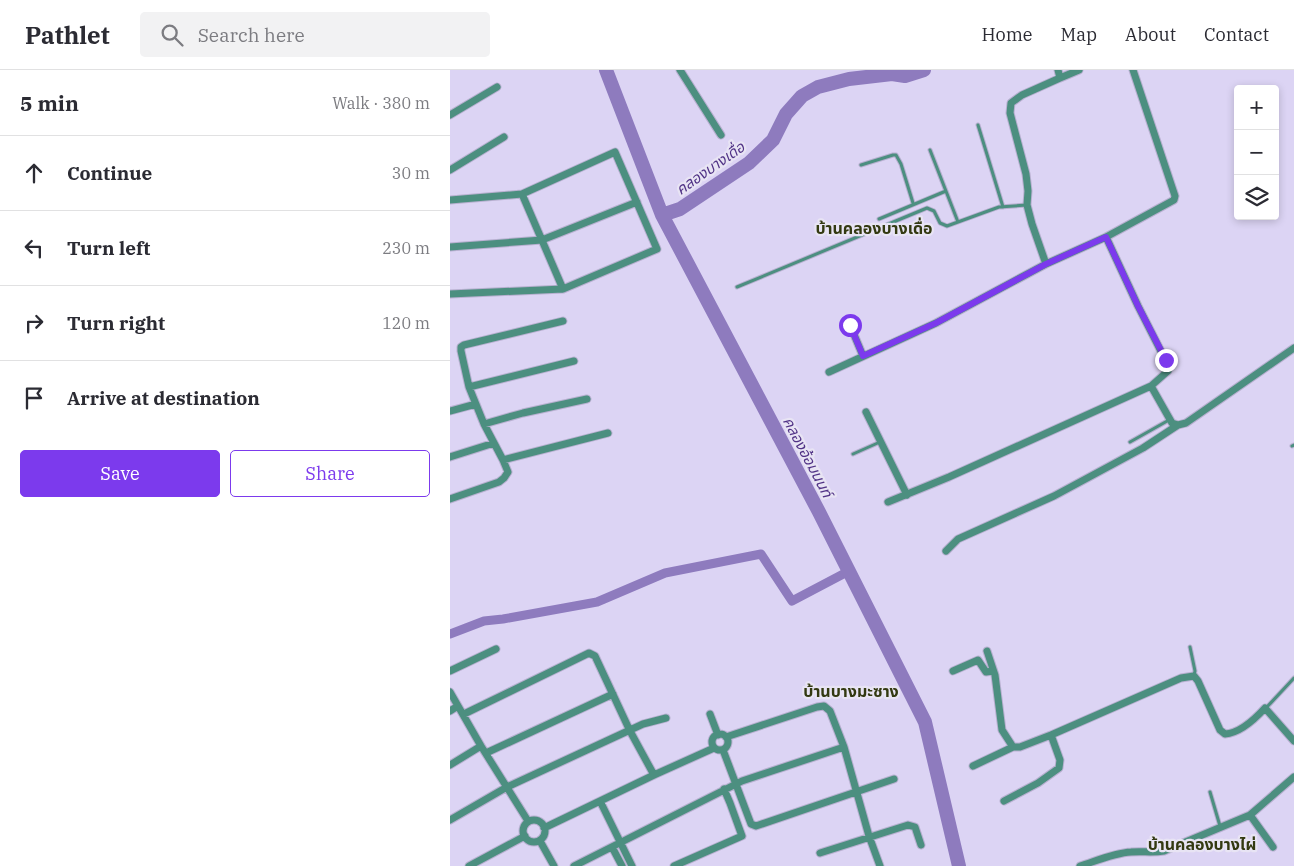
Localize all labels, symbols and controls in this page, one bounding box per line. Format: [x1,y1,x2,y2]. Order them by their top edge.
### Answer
search box [140,12,490,57]
text: Pathlet [25,19,110,51]
icon: search [158,21,186,49]
text: Search here [198,23,305,47]
text: Home [981,23,1033,46]
text: Map [1061,23,1097,46]
text: About [1125,23,1176,46]
text: Contact [1204,23,1269,46]
map controls [1234,85,1279,220]
button: + [1234,85,1279,130]
text: 5 min [20,89,79,117]
text: Walk · 380 m [332,93,430,113]
button: − [1234,130,1279,175]
water label: คลองบางเดื่อ [671,136,749,199]
icon: ahead [20,159,48,187]
text: Continue [67,161,152,185]
text: 30 m [392,163,430,183]
button: layers [1234,175,1279,220]
district label: บ้านคลองบางเดื่อ [815,217,933,238]
icon: left [20,234,48,262]
text: Turn left [67,236,150,260]
text: 230 m [382,238,430,258]
icon: right [20,309,48,337]
text: Turn right [67,311,165,335]
text: 120 m [382,313,430,333]
route start [839,314,862,337]
route end [1155,349,1178,372]
icon: arrive [20,384,48,412]
text: Arrive at destination [67,386,260,410]
water label: คลองอ้อมนนท์ [779,414,839,503]
button: Save [20,450,220,497]
button: Share [230,450,430,497]
district label: บ้านบางมะซาง [803,681,899,701]
district label: บ้านคลองบางไผ่ [1148,834,1256,854]

